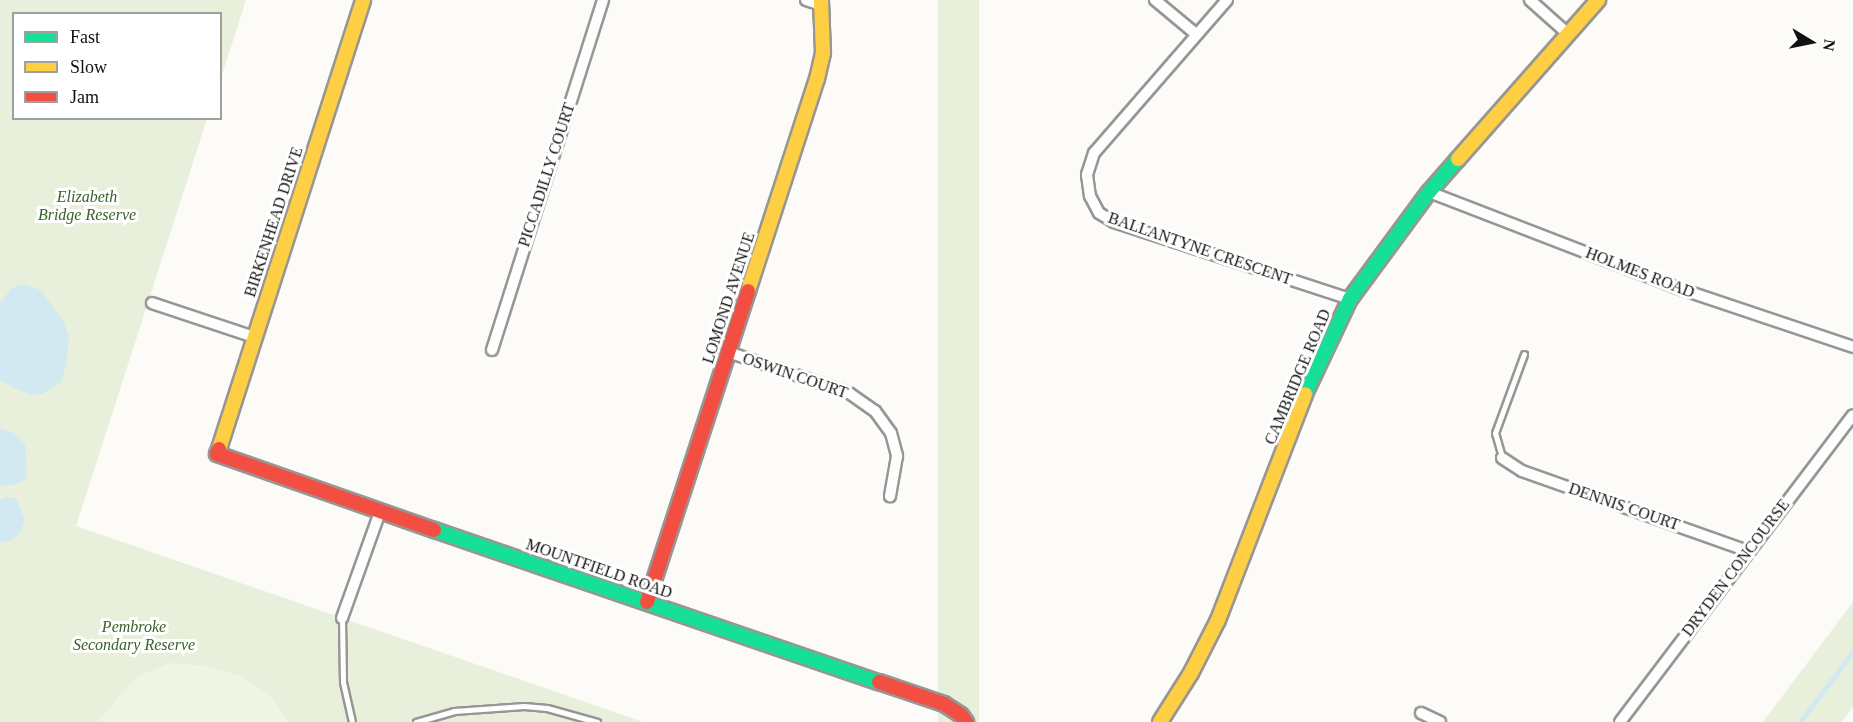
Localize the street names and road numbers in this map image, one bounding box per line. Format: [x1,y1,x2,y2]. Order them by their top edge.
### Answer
street label: PICCADILLY COURT [515,100,579,250]
street label: BIRKENHEAD DRIVE [241,144,307,300]
street label: BALLANTYNE CRESCENT [1105,208,1295,290]
street label: LOMOND AVENUE [699,229,759,367]
street label: HOLMES ROAD [1583,243,1697,303]
street label: CAMBRIDGE ROAD [1261,306,1335,448]
street label: OSWIN COURT [740,349,850,403]
street label: DENNIS COURT [1566,479,1682,535]
street label: DRYDEN CONCOURSE [1678,496,1794,640]
street label: MOUNTFIELD ROAD [523,535,675,603]

